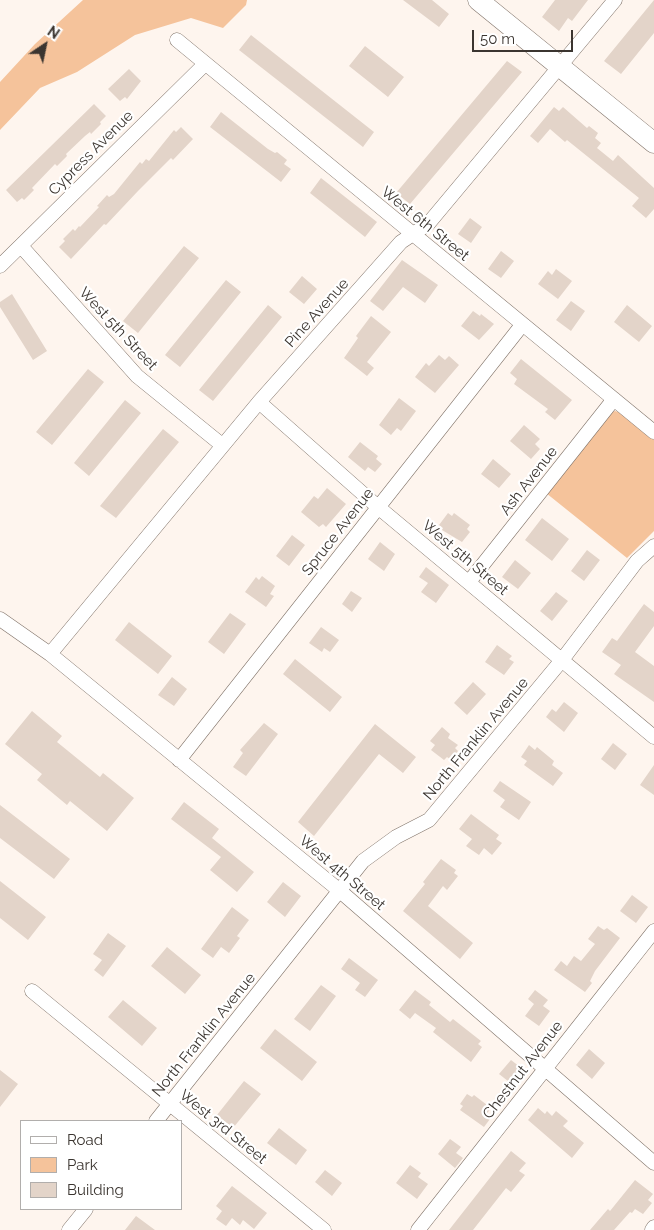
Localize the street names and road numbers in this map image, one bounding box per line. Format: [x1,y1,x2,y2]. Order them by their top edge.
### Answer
street label: Cypress Avenue [45,107,137,199]
street label: West 6th Street [377,183,473,265]
street label: Pine Avenue [281,275,353,351]
street label: West 5th Street [75,284,161,374]
street label: Ash Avenue [497,443,561,519]
street label: Spruce Avenue [298,485,378,579]
street label: West 5th Street [418,517,512,599]
street label: North Franklin Avenue [420,674,532,804]
street label: West 4th Street [295,832,389,914]
street label: North Franklin Avenue [148,969,260,1101]
street label: Chestnut Avenue [479,1017,567,1123]
street label: West 3rd Street [176,1086,270,1168]

